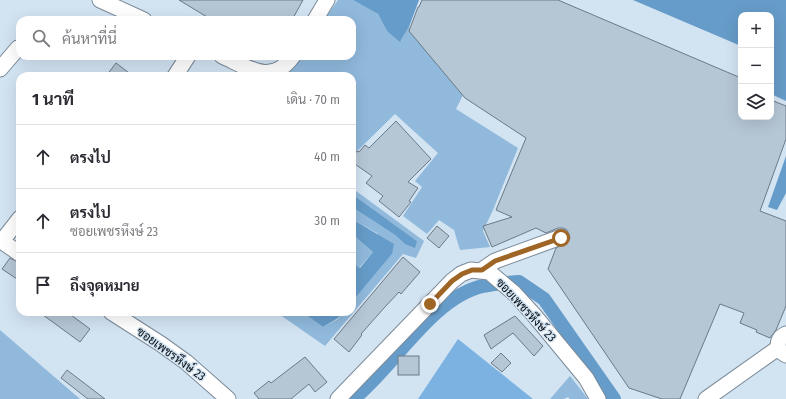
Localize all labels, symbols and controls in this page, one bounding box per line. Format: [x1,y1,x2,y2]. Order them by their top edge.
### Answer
map controls [738,12,774,120]
button: + [738,12,774,48]
search box [16,16,356,60]
icon: search [30,27,52,49]
text: ค้นหาที่นี่ [62,30,117,48]
button: − [738,48,774,84]
button: layers [738,84,774,120]
text: 1 นาที [32,89,74,110]
text: เดิน · 70 m [286,92,340,107]
icon: ahead [32,146,54,168]
text: ตรงไป [70,149,111,167]
text: 40 m [314,149,340,164]
text: ตรงไป [70,204,111,222]
icon: ahead [32,210,54,232]
text: 30 m [314,213,340,228]
text: ซอยเพชรหึงษ์ 23 [70,224,158,239]
route start [552,229,570,247]
icon: arrive [32,274,54,296]
street label: ซอยเพชรหึงษ์ 23 [493,275,560,345]
text: ถึงจุดหมาย [70,277,140,295]
route end [421,295,439,313]
street label: ซอยเพชรหึงษ์ 23 [134,324,209,384]

